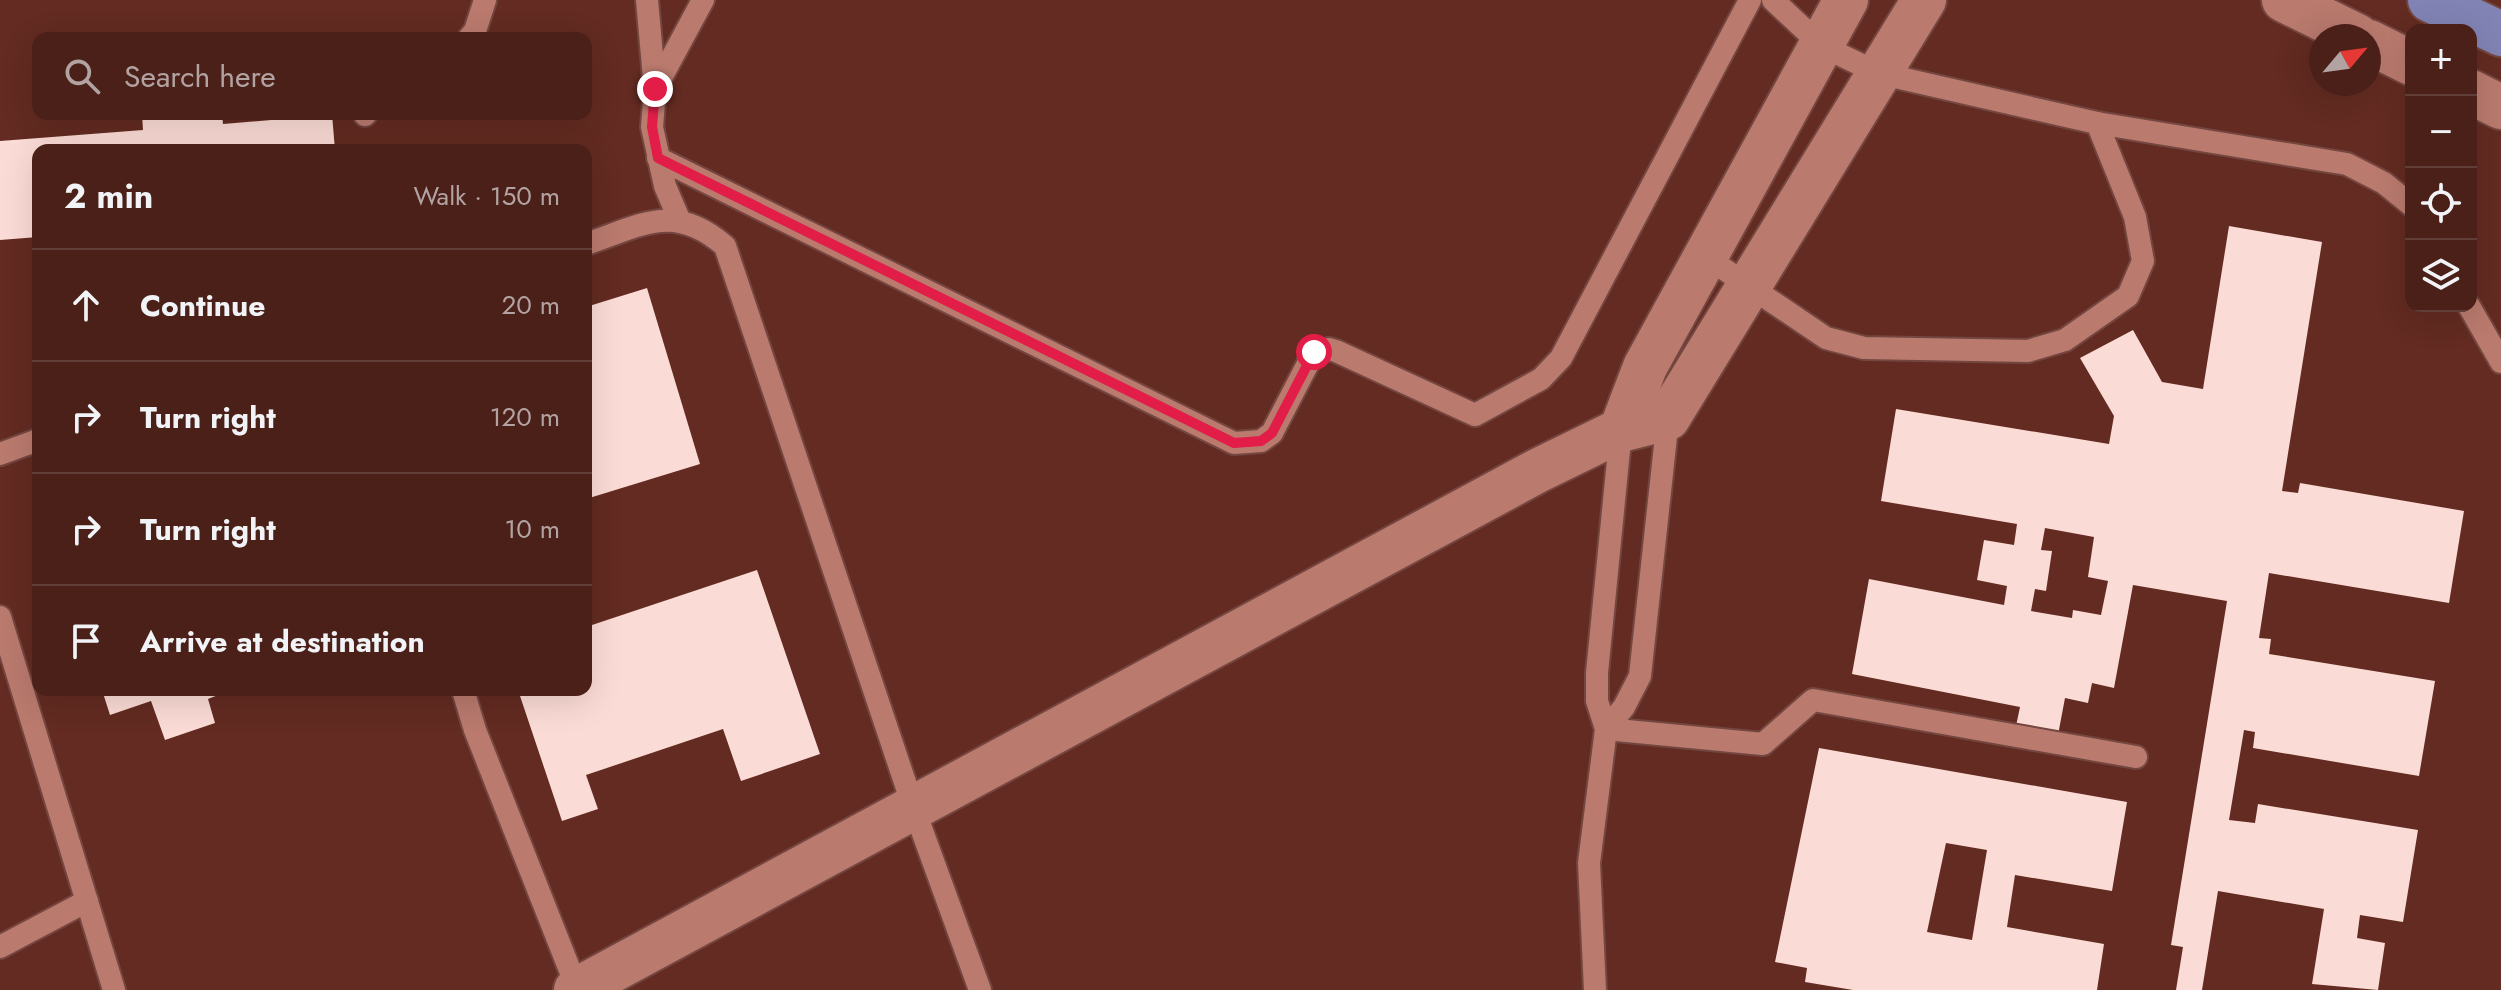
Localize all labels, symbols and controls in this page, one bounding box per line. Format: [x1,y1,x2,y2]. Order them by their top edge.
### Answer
north arrow [2309,24,2381,96]
map controls [2405,24,2477,312]
button: + [2405,24,2477,96]
search box [32,32,592,120]
icon: search [60,54,104,98]
text: Search here [124,55,276,98]
route end [637,71,673,107]
button: − [2405,96,2477,168]
button: locate [2405,168,2477,240]
text: 2 min [64,172,153,221]
text: Walk · 150 m [413,177,560,215]
button: layers [2405,240,2477,312]
icon: ahead [64,283,108,327]
text: Continue [140,284,266,327]
text: 20 m [502,286,560,324]
route start [1296,334,1332,370]
icon: right [64,395,108,439]
text: Turn right [140,396,276,439]
text: 120 m [490,398,560,436]
icon: right [64,507,108,551]
text: Turn right [140,508,276,551]
text: 10 m [505,510,560,548]
icon: arrive [64,619,108,663]
text: Arrive at destination [140,620,425,663]

